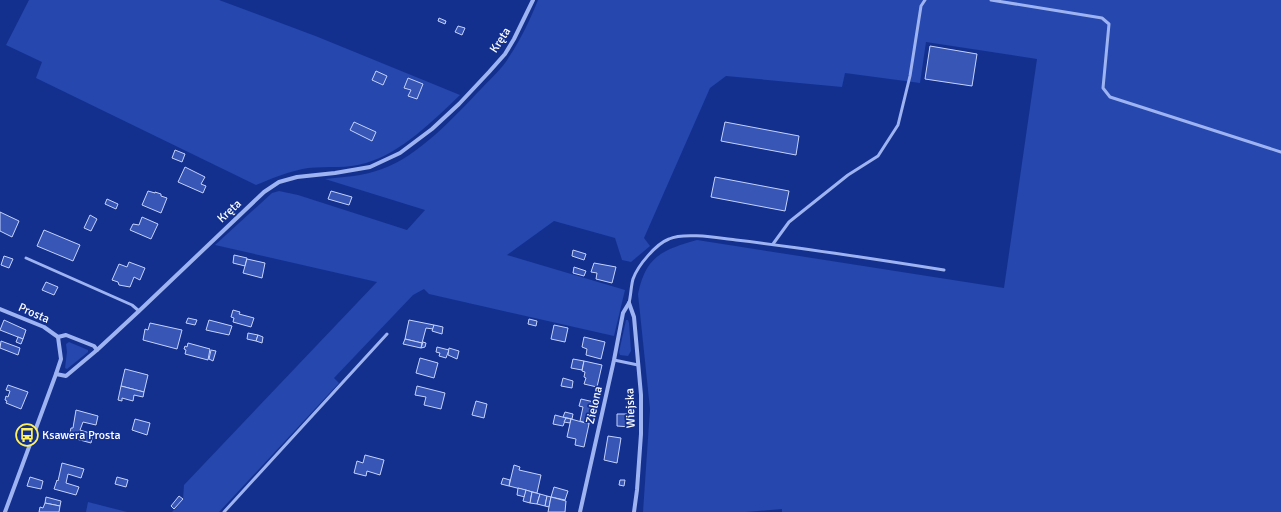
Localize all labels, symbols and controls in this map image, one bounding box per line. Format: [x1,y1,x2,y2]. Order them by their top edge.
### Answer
street label: Kręta [487,25,514,56]
street label: Kręta [214,196,245,226]
street label: Prosta [16,300,52,327]
street label: Zielona [583,385,606,425]
street label: Wiejska [622,388,639,428]
bus stop icon: Ksawera Prosta [14,422,40,448]
place label: Ksawera Prosta [42,428,121,443]

